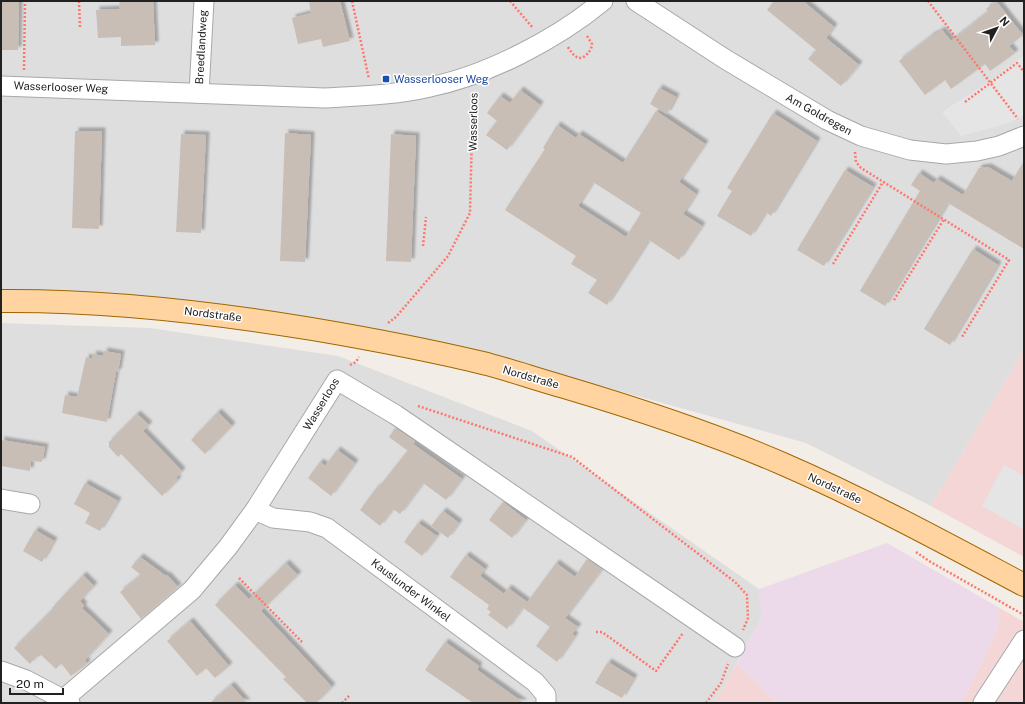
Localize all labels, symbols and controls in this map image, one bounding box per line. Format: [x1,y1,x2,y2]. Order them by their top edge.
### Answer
north arrow [977,8,1017,48]
street label: Breedlandweg [193,9,209,84]
text: N [997,14,1012,29]
place label: Wasserlooser Weg [394,73,489,85]
marker: Wasserlooser Weg [381,74,391,84]
street label: Wasserlooser Weg [13,79,109,95]
street label: Am Goldregen [784,91,854,137]
street label: Wasserloos [466,92,480,151]
street label: Nordstraße [184,305,242,323]
street label: Nordstraße [502,363,560,391]
street label: Wasserloos [301,375,341,432]
street label: Nordstraße [806,470,864,506]
street label: Kauslunder Winkel [369,556,453,624]
scale bar [10,670,63,696]
text: 20 m [16,677,44,691]

